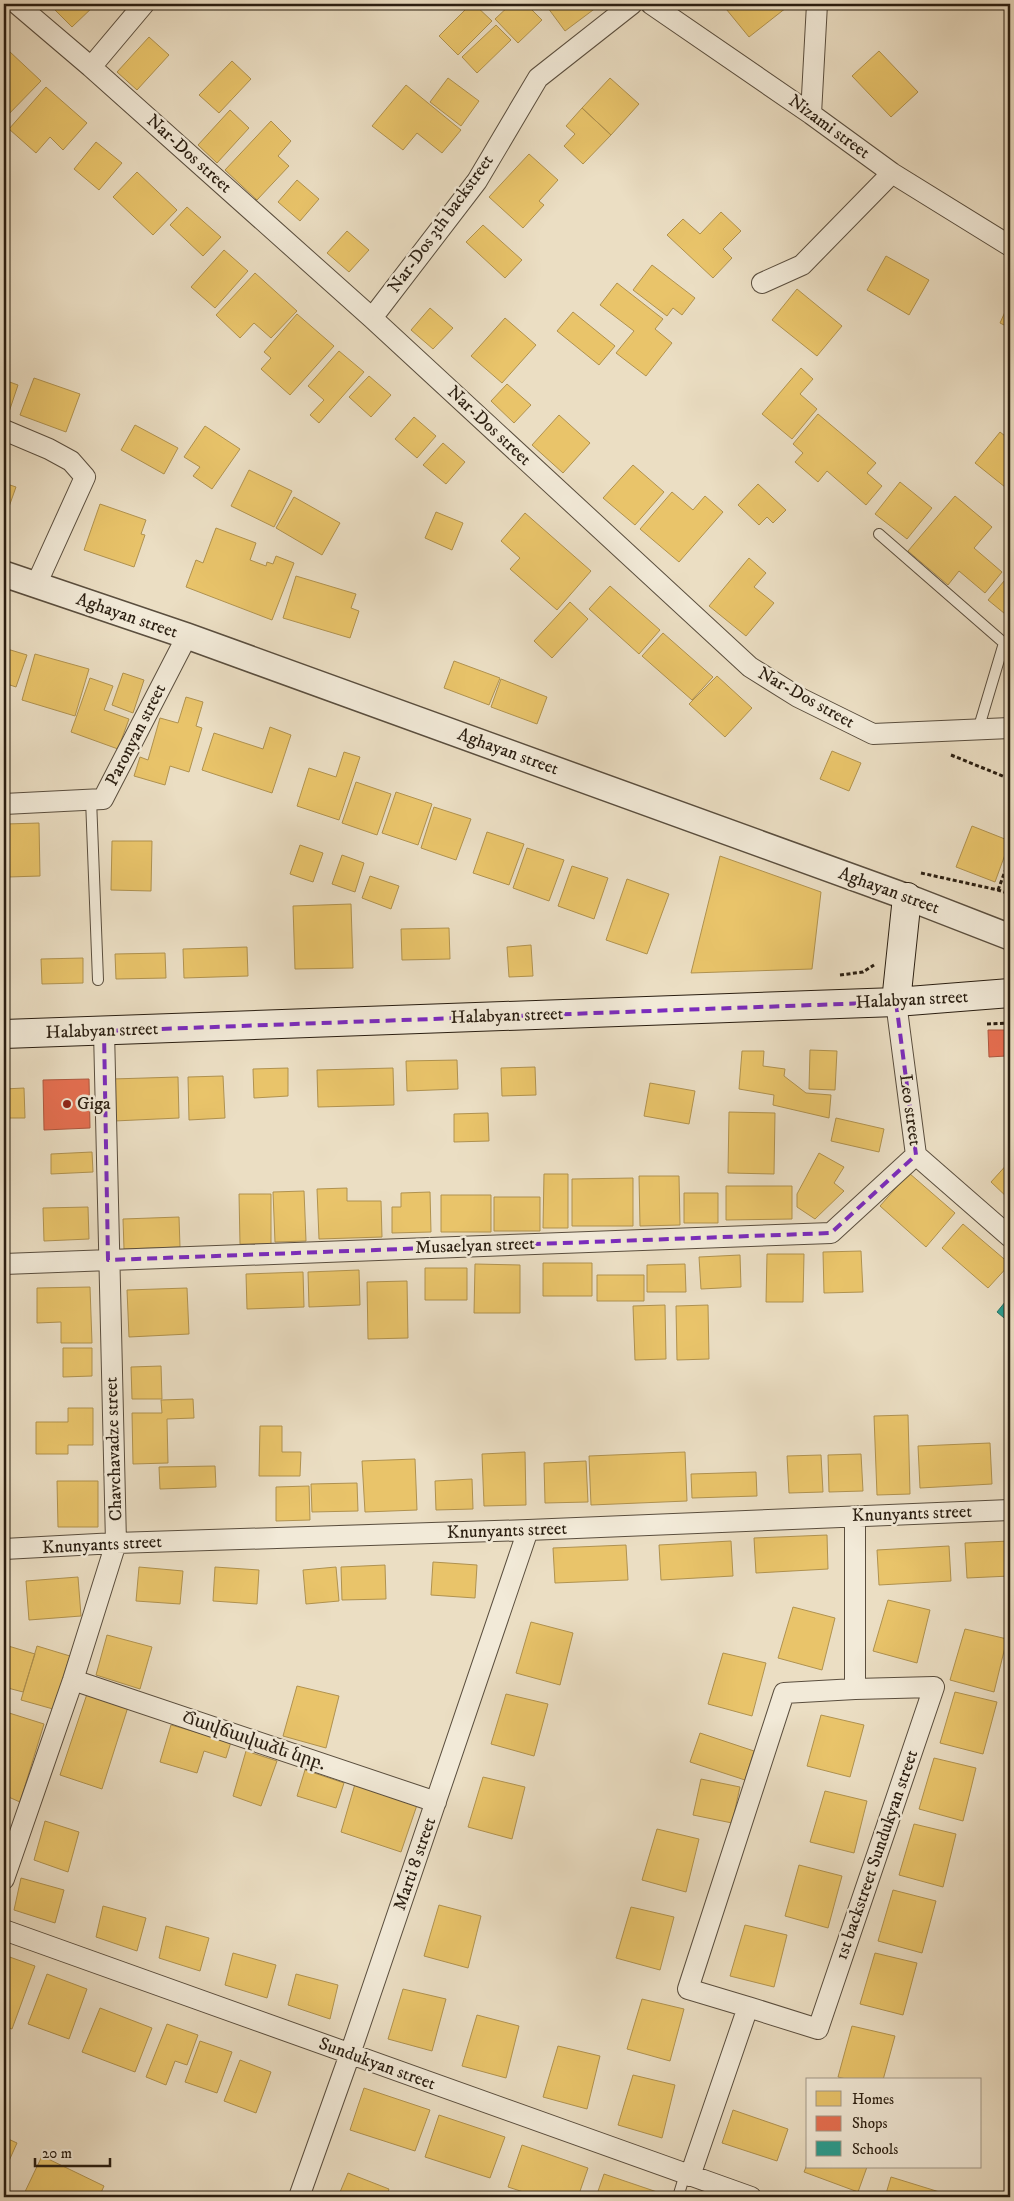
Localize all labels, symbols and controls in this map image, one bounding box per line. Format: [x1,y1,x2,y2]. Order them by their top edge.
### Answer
street label: Nizami street [784,90,874,164]
street label: Nar-Dos street [142,110,236,198]
street label: Nar-Dos 3th backstreet [383,150,499,297]
street label: Nar-Dos street [442,381,536,471]
street label: Aghayan street [73,588,181,644]
street label: Nar-Dos street [754,662,858,734]
street label: Paronyan street [101,680,171,790]
street label: Aghayan street [455,724,562,781]
street label: Aghayan street [836,863,943,920]
street label: Halabyan street [855,986,969,1014]
street label: Halabyan street [450,1003,564,1029]
street label: Halabyan street [45,1018,159,1044]
street label: Leo street [894,1073,926,1148]
place label: Giga [77,1093,111,1115]
marker: Giga [61,1098,73,1110]
street label: Musaelyan street [415,1233,535,1259]
street label: Chavchavadze street [100,1376,128,1522]
street label: Knunyants street [852,1501,973,1527]
street label: Knunyants street [447,1518,568,1544]
street label: Knunyants street [41,1531,163,1559]
street label: Ճավճավաձե նրբ. [180,1706,328,1776]
street label: 1st backstreet Sundukyan street [831,1747,923,1963]
street label: Marti 8 street [389,1814,441,1913]
street label: Sundukyan street [316,2033,439,2095]
legend [806,2078,982,2168]
text: Homes [852,2090,894,2109]
text: Shops [852,2114,888,2133]
scale bar [35,2136,110,2168]
text: Schools [852,2140,898,2159]
text: 20 m [42,2144,72,2163]

